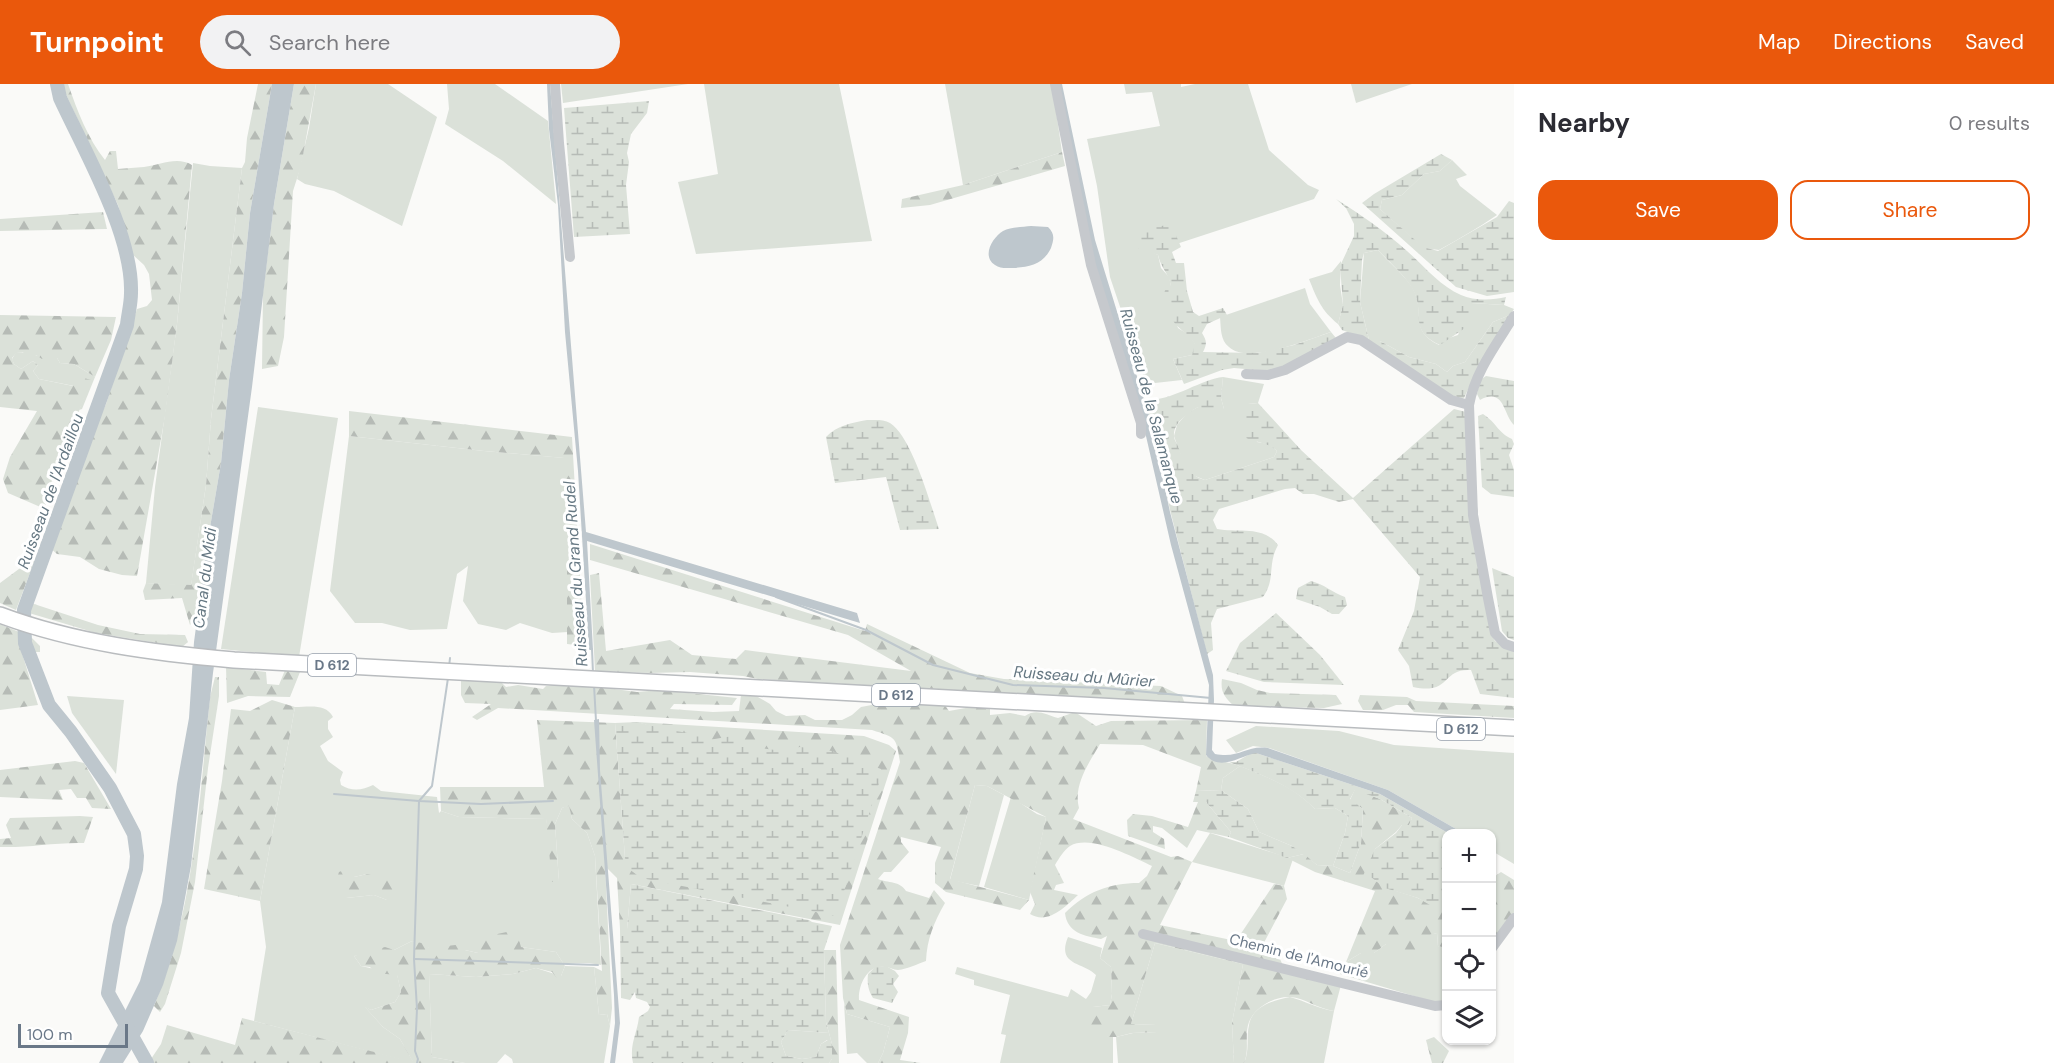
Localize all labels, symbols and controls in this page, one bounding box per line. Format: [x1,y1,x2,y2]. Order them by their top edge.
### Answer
search box [200,15,620,69]
text: Turnpoint [30,24,164,61]
icon: search [221,26,254,59]
text: Search here [269,28,390,57]
text: Map [1758,28,1800,56]
text: Directions [1833,28,1932,56]
text: Saved [1965,28,2024,56]
text: Nearby [1538,106,1630,140]
text: 0 results [1949,110,2030,136]
button: Save [1538,180,1778,240]
button: Share [1790,180,2030,240]
water label: Ruisseau de la Salamanque [1115,306,1188,506]
water label: Ruisseau de l'Ardaillou [13,411,88,572]
water label: Ruisseau du Grand Rudel [559,480,592,667]
water label: Canal du Midi [188,525,221,630]
road number: D 612 [308,654,356,676]
water label: Ruisseau du Mûrier [1013,661,1156,692]
road number: D 612 [872,684,920,706]
road number: D 612 [1437,718,1485,740]
map controls [1442,829,1496,1045]
button: + [1442,829,1496,883]
button: − [1442,883,1496,937]
street label: Chemin de l'Amourié [1227,929,1371,983]
button: locate [1442,937,1496,991]
button: layers [1442,991,1496,1045]
scale bar [18,1021,128,1048]
text: 100 m [27,1024,72,1045]

